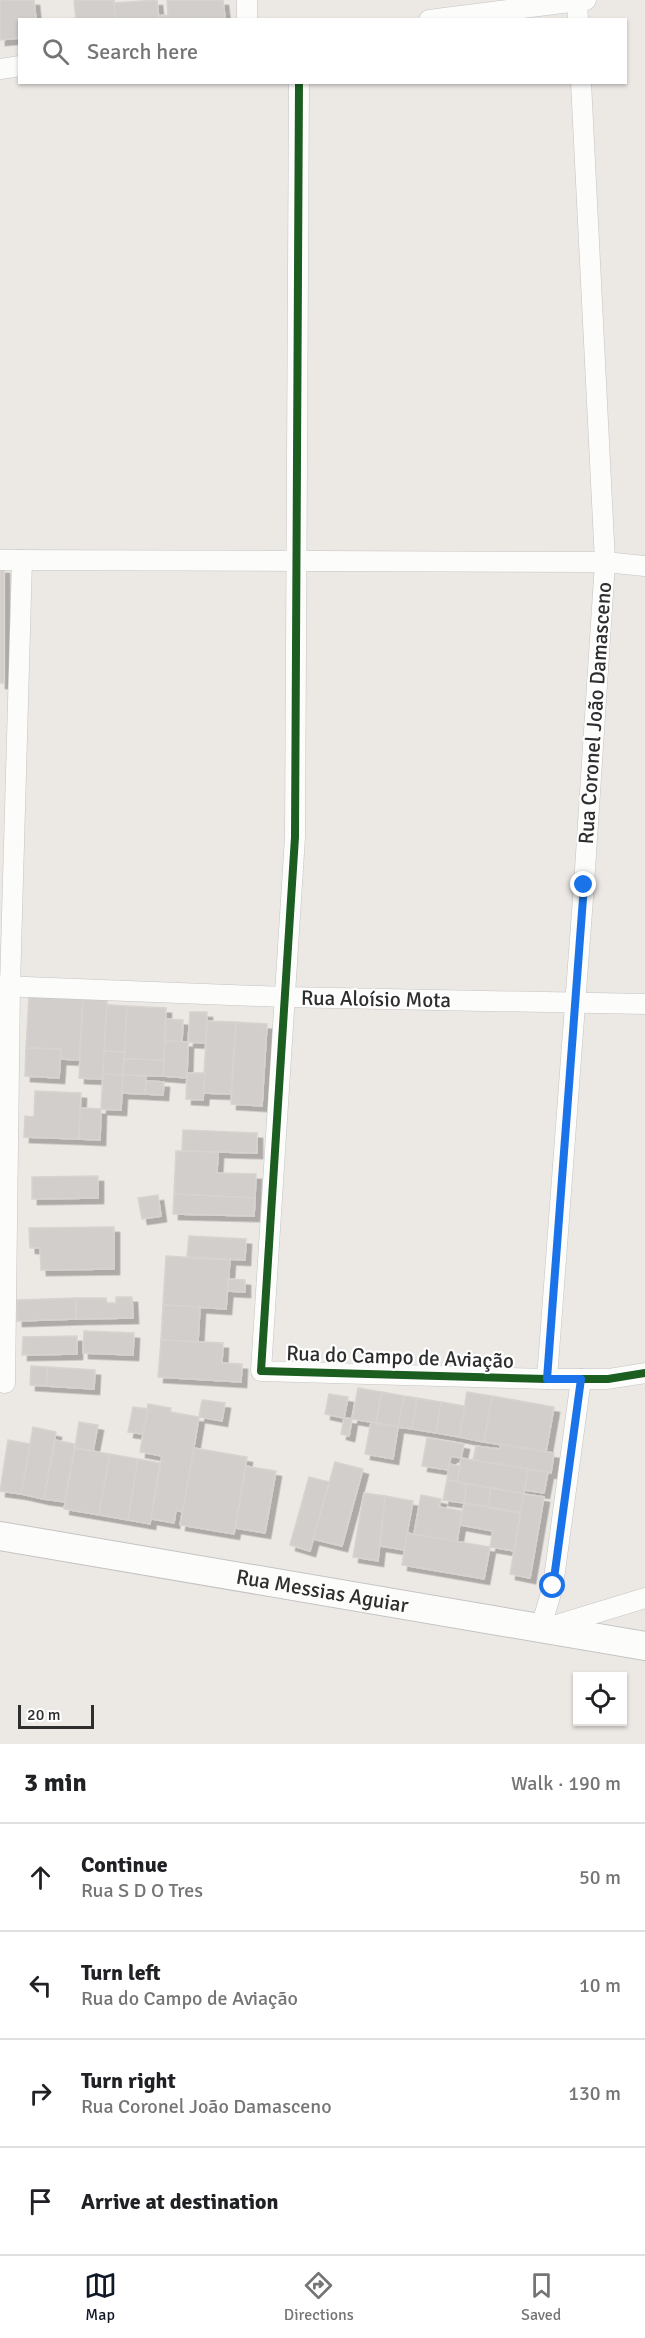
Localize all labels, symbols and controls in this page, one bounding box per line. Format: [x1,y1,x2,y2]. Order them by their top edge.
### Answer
search box [18,18,627,84]
icon: search [39,35,72,68]
text: Search here [87,38,198,65]
street label: Rua Coronel João Damasceno [573,581,617,845]
route end [570,871,596,897]
street label: Rua Aloísio Mota [301,985,451,1013]
street label: Rua do Campo de Aviação [286,1340,514,1374]
street label: Rua Messias Aguiar [234,1564,411,1618]
route start [539,1572,565,1598]
map controls [573,1672,627,1726]
button: locate [573,1672,627,1726]
scale bar [18,1702,94,1730]
text: 20 m [27,1705,61,1725]
text: 3 min [24,1767,87,1799]
text: Walk · 190 m [511,1771,621,1796]
text: Continue [81,1851,168,1878]
icon: ahead [24,1861,57,1894]
text: 50 m [579,1865,621,1890]
text: Rua S D O Tres [81,1878,203,1903]
text: Turn left [81,1959,161,1986]
icon: left [24,1969,57,2002]
text: 10 m [579,1973,621,1998]
text: Rua do Campo de Aviação [81,1986,298,2011]
text: Turn right [81,2067,176,2094]
icon: right [24,2077,57,2110]
text: 130 m [568,2081,621,2106]
text: Rua Coronel João Damasceno [81,2094,332,2119]
icon: arrive [24,2185,57,2218]
text: Arrive at destination [81,2188,278,2215]
tab: Map [84,2269,117,2325]
tab: Directions [284,2269,354,2325]
tab: Saved [521,2269,561,2325]

